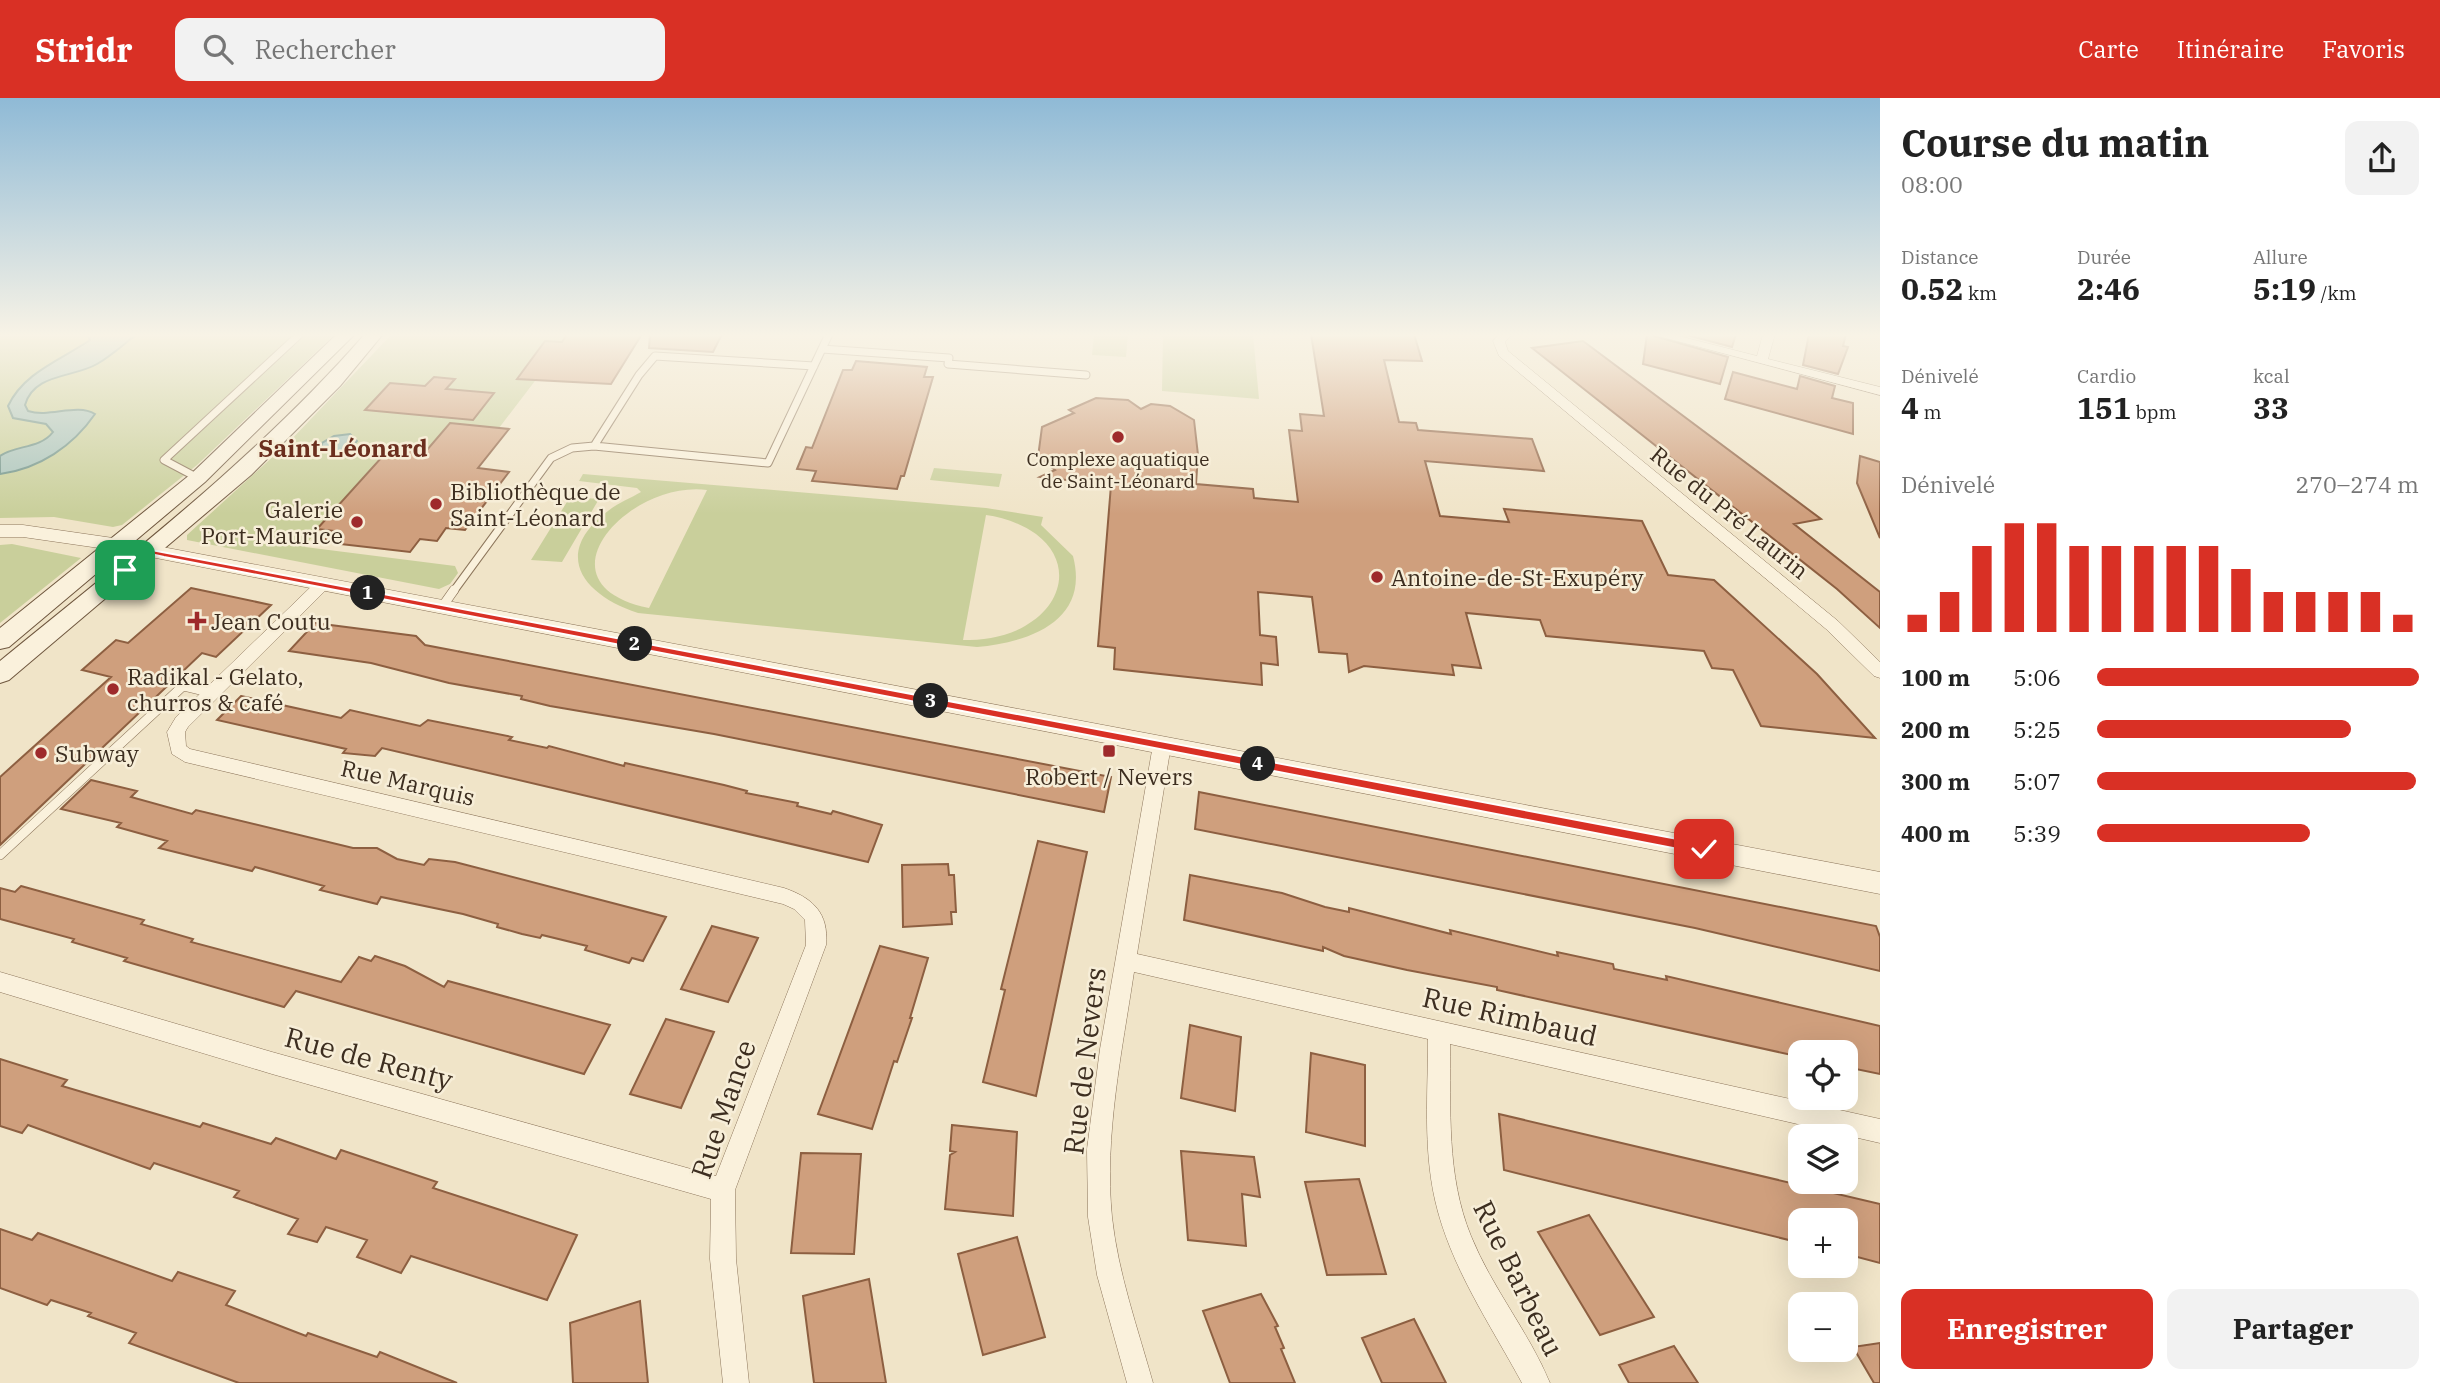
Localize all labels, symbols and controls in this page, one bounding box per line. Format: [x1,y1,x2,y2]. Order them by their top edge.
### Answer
search box [175,18,665,81]
text: Stridr [35,28,133,71]
icon: search [199,30,237,68]
text: Rechercher [255,32,396,66]
text: Carte [2078,33,2139,65]
text: Itinéraire [2177,33,2284,65]
text: Favoris [2322,33,2405,65]
text: Course du matin [1901,118,2209,167]
button: share [2345,121,2419,195]
text: 08:00 [1901,169,1963,199]
text: Distance [1901,245,1979,269]
text: Durée [2077,245,2131,269]
text: Allure [2253,245,2308,269]
text: 0.52 [1901,269,1963,308]
text: 2:46 [2077,269,2140,308]
text: 5:19 [2253,269,2316,308]
text: km [1963,281,1997,305]
text: /km [2316,281,2357,305]
text: Dénivelé [1901,364,1979,388]
text: Cardio [2077,364,2136,388]
text: kcal [2253,364,2290,388]
text: 4 [1901,388,1919,427]
text: 151 [2077,388,2131,427]
text: 33 [2253,388,2289,427]
text: m [1919,400,1942,424]
text: bpm [2131,400,2177,424]
marker: Complexe aquatique de Saint-Léonard [1110,429,1126,445]
district label: Saint-Léonard [258,432,428,464]
street label: Rue du Pré Laurin [1645,439,1815,585]
place label: Complexe aquatique de Saint-Léonard [1027,447,1209,493]
text: Dénivelé [1901,469,1995,499]
text: 270–274 m [2295,469,2419,499]
place label: Bibliothèque de Saint-Léonard [450,476,621,532]
place label: Galerie Port-Maurice [201,494,343,550]
marker: Bibliothèque de Saint-Léonard [428,496,444,512]
marker: Galerie Port-Maurice [349,514,365,530]
pin [95,540,155,600]
icon: arrive [106,551,144,589]
place label: Antoine-de-St-Exupéry [1391,562,1644,592]
marker: Antoine-de-St-Exupéry [1369,569,1385,585]
pin: 1 [350,575,386,610]
text: 1 [362,580,373,604]
place label: Jean Coutu [211,606,331,636]
marker: Jean Coutu [189,613,205,629]
pin: 2 [618,626,652,662]
text: 2 [629,631,640,655]
place label: Radikal - Gelato, churros & café [127,661,304,717]
text: 100 m [1901,662,1970,692]
text: 5:06 [2013,662,2061,692]
marker: Radikal - Gelato, churros & café [105,681,121,697]
pin: 3 [914,684,948,718]
text: 3 [925,688,936,712]
text: 200 m [1901,714,1970,744]
text: 5:25 [2013,714,2061,744]
place label: Subway [55,738,139,768]
marker: Robert / Nevers [1101,743,1117,759]
marker: Subway [33,745,49,761]
pin: 4 [1240,746,1276,782]
text: 4 [1252,751,1263,775]
street label: Rue Marquis [338,752,478,812]
place label: Robert / Nevers [1025,761,1193,791]
text: 300 m [1901,766,1970,796]
text: 5:07 [2013,766,2061,796]
text: 400 m [1901,818,1970,848]
text: 5:39 [2013,818,2061,848]
pin [1674,819,1734,879]
icon: check [1685,830,1723,868]
street label: Rue de Nevers [1054,965,1114,1157]
street label: Rue Rimbaud [1419,978,1601,1054]
street label: Rue de Renty [281,1018,457,1098]
street label: Rue Mance [682,1035,764,1183]
map controls [1788,1040,1858,1362]
button: locate [1788,1040,1858,1110]
button: layers [1788,1124,1858,1194]
street label: Rue Barbeau [1465,1194,1573,1362]
button: + [1788,1208,1858,1278]
button: Enregistrer [1901,1289,2153,1369]
button: Partager [2167,1289,2419,1369]
button: − [1788,1292,1858,1362]

